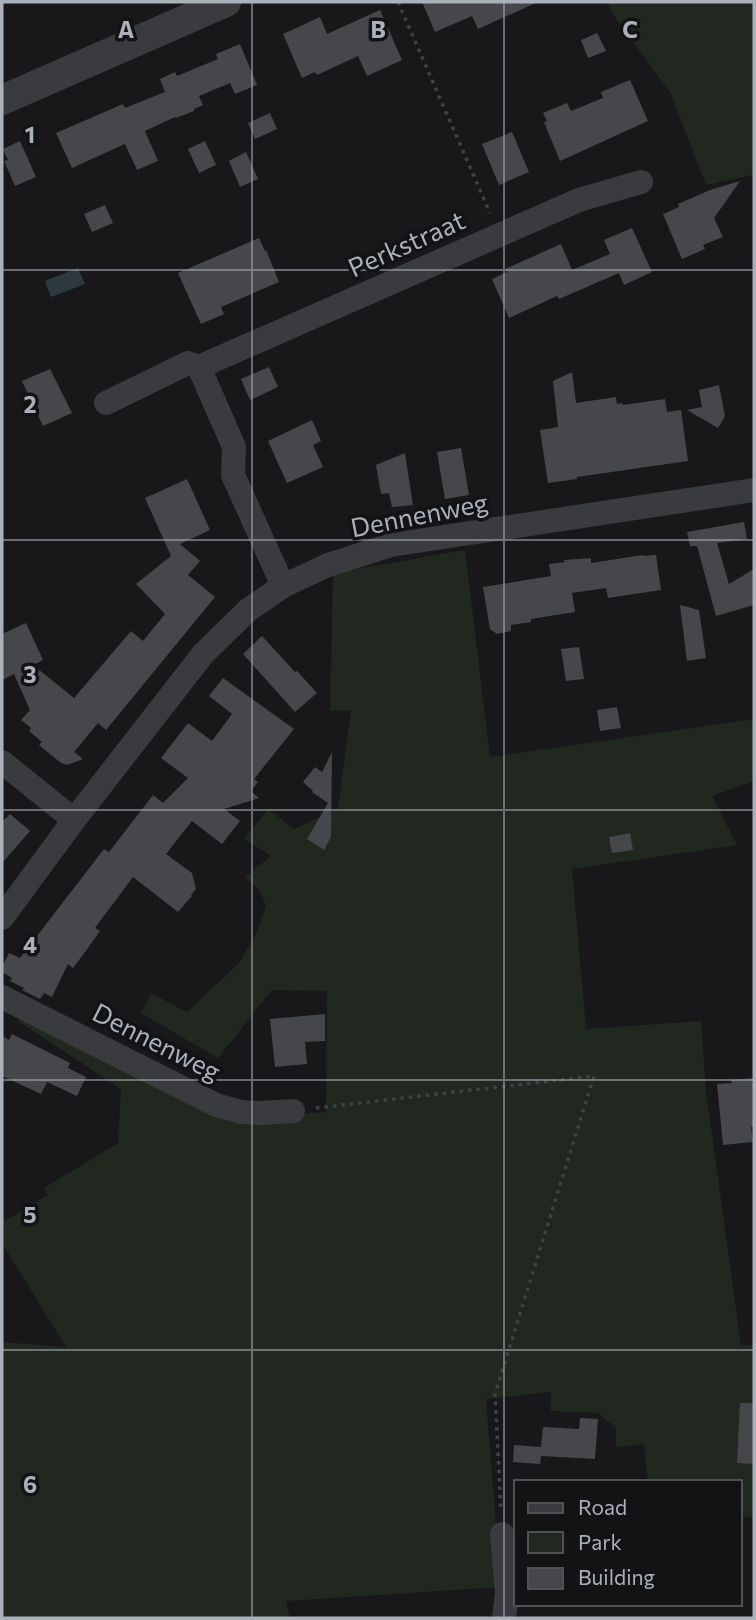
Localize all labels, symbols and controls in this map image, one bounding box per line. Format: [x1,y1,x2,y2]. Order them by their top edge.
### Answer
text: A [118,15,135,43]
text: B [370,15,386,43]
text: C [622,15,638,43]
text: 1 [25,120,35,148]
street label: Perkstraat [343,204,469,282]
text: 2 [23,390,37,418]
street label: Dennenweg [348,486,490,542]
text: 3 [23,660,37,688]
text: 4 [23,930,37,958]
street label: Dennenweg [88,996,226,1086]
text: 5 [23,1200,37,1228]
text: 6 [23,1470,37,1498]
legend [514,1480,742,1606]
text: Road [578,1494,627,1519]
text: Park [578,1529,622,1554]
text: Building [578,1564,655,1589]

